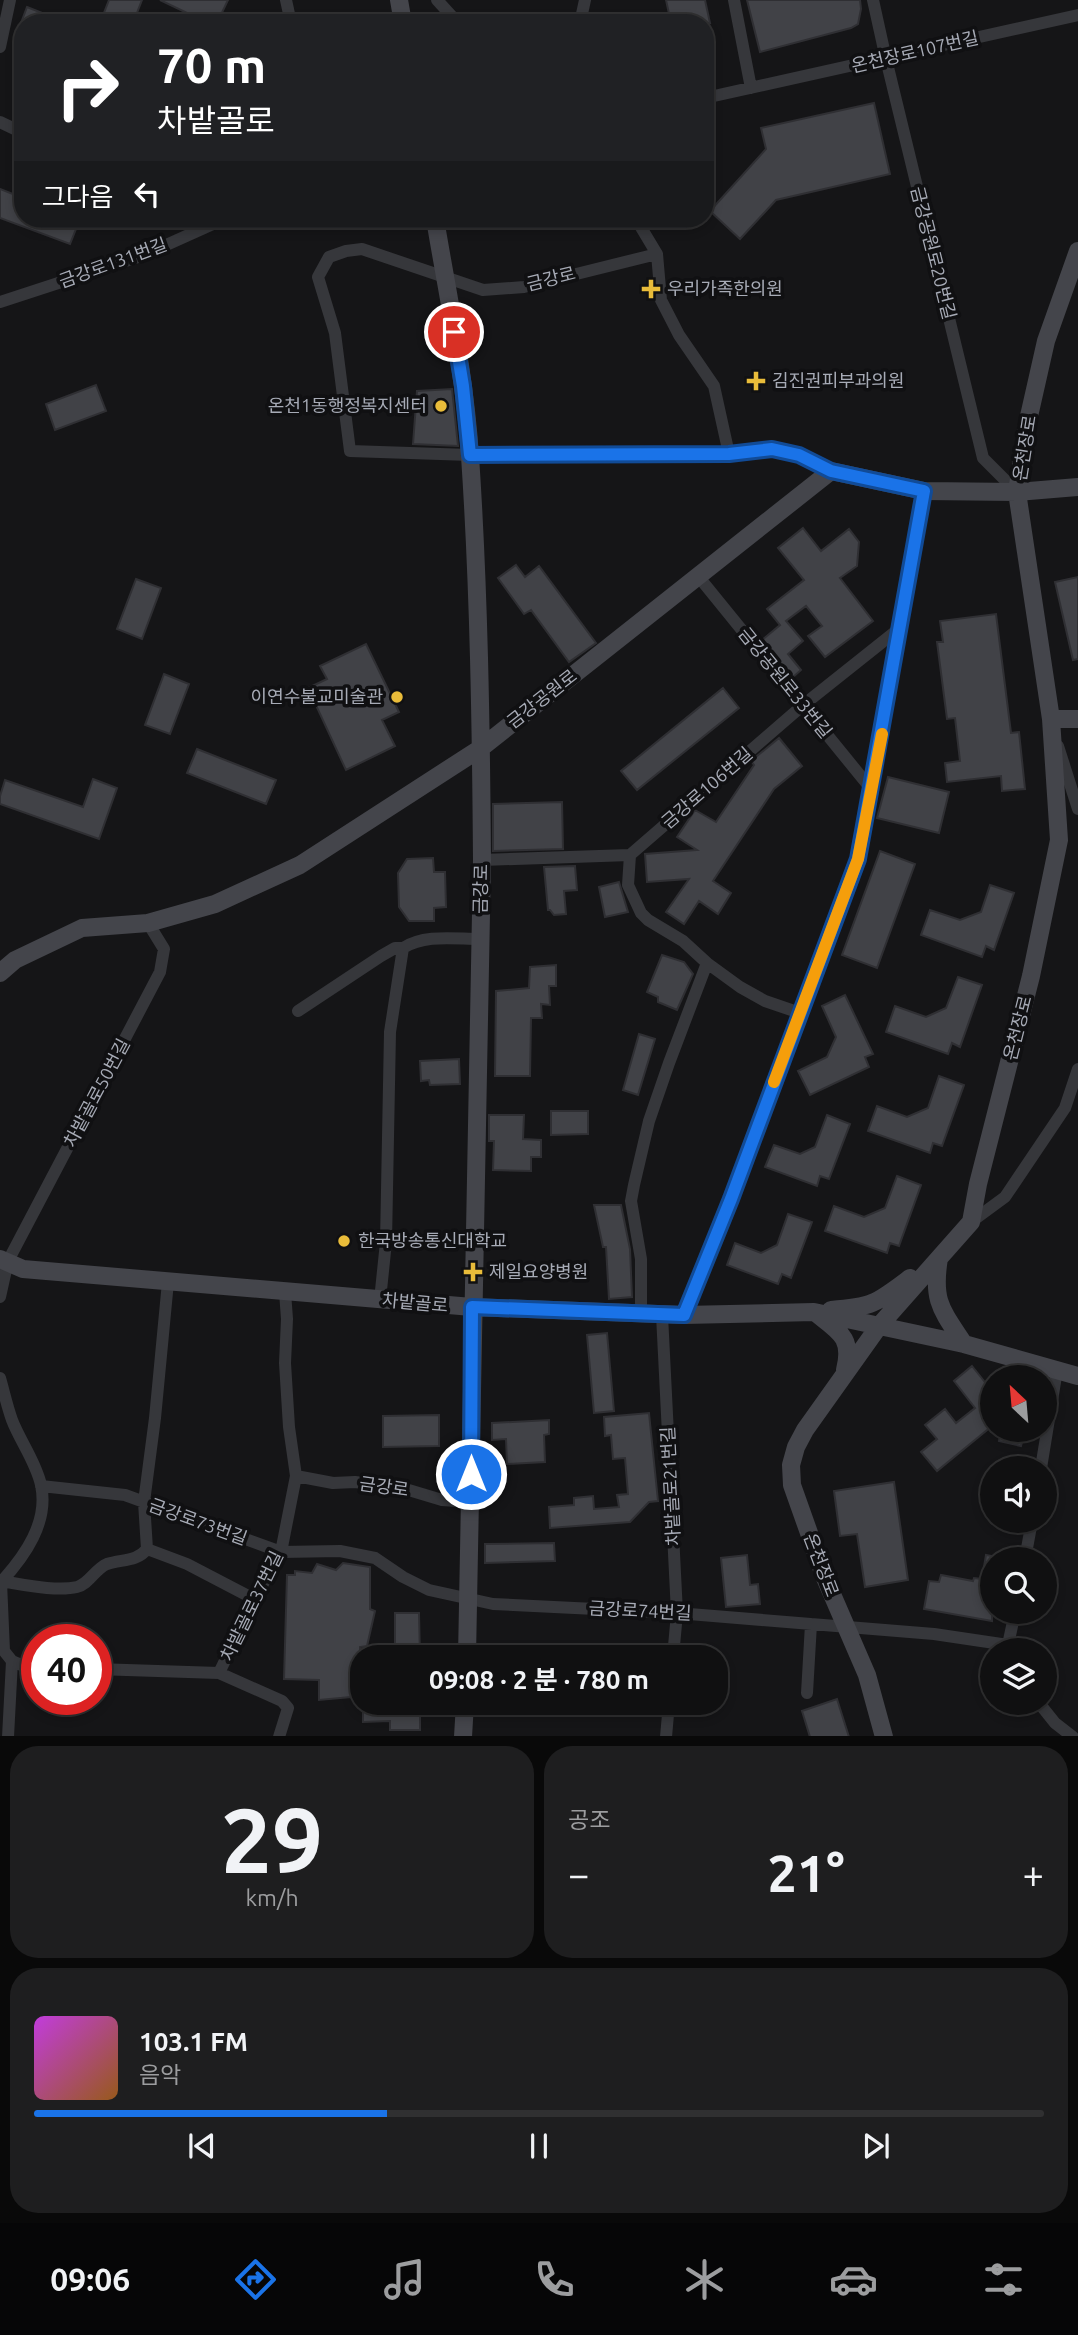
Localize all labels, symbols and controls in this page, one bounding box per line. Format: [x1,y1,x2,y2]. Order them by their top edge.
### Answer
street label: 온천장로107번길 [849,27,980,75]
text: 70 m [157,37,266,92]
icon: right [42,42,133,133]
text: 차밭골로 [157,102,275,138]
icon: left [128,175,166,213]
text: 그다음 [42,182,114,211]
street label: 금강공원로20번길 [908,184,960,321]
street label: 금강로131번길 [56,233,169,291]
street label: 금강로 [524,262,577,294]
place label: 우리가족한의원 [667,278,783,298]
marker: 우리가족한의원 [641,279,661,299]
pin [424,302,484,362]
icon: arrive [435,313,473,351]
place label: 김진권피부과의원 [772,370,904,390]
marker: 김진권피부과의원 [746,371,766,391]
place label: 온천1동행정복지센터 [268,395,427,415]
marker: 온천1동행정복지센터 [433,398,449,414]
street label: 온천장로 [1009,414,1039,482]
street label: 금강공원로33번길 [735,623,836,742]
street label: 금강공원로 [503,665,580,732]
place label: 이연수불교미술관 [251,686,383,706]
marker: 이연수불교미술관 [389,689,405,705]
street label: 금강로106번길 [657,743,756,832]
street label: 금강로 [470,864,490,914]
street label: 온천장로 [999,993,1035,1062]
street label: 차밭골로50번길 [59,1035,133,1150]
place label: 한국방송통신대학교 [358,1230,507,1250]
marker: 한국방송통신대학교 [336,1233,352,1249]
place label: 제일요양병원 [489,1261,588,1281]
marker: 제일요양병원 [463,1262,483,1282]
street label: 차밭골로 [381,1289,449,1315]
north arrow [980,1365,1057,1442]
map controls [980,1365,1057,1715]
street label: 차밭골로21번길 [657,1426,683,1546]
position arrow [434,1437,508,1511]
button: sound [980,1456,1057,1533]
street label: 금강로 [358,1473,410,1499]
street label: 금강로73번길 [146,1494,250,1548]
street label: 온천장로 [801,1530,843,1599]
street label: 차밭골로37번길 [216,1547,286,1664]
button: search [980,1547,1057,1624]
street label: 금강로74번길 [588,1597,692,1623]
speed limit sign: 40 [21,1624,112,1715]
button: layers [980,1638,1057,1715]
text: 09:08 · 2 분 · 780 m [429,1665,649,1694]
text: 29 [221,1788,323,1890]
text: 공조 [568,1807,610,1832]
text: 21° [767,1844,845,1902]
text: − [568,1853,589,1895]
text: + [1023,1853,1044,1895]
text: km/h [245,1885,299,1910]
text: 103.1 FM [139,2027,248,2056]
text: 음악 [139,2062,181,2087]
icon: previous [183,2127,221,2165]
icon: pause [520,2127,558,2165]
icon: next [857,2127,895,2165]
icon: directions [231,2255,280,2304]
icon: music [380,2255,429,2304]
icon: phone [530,2255,579,2304]
icon: climate [680,2255,729,2304]
icon: car [829,2255,878,2304]
icon: filters [979,2255,1028,2304]
text: 09:06 [50,2261,130,2297]

